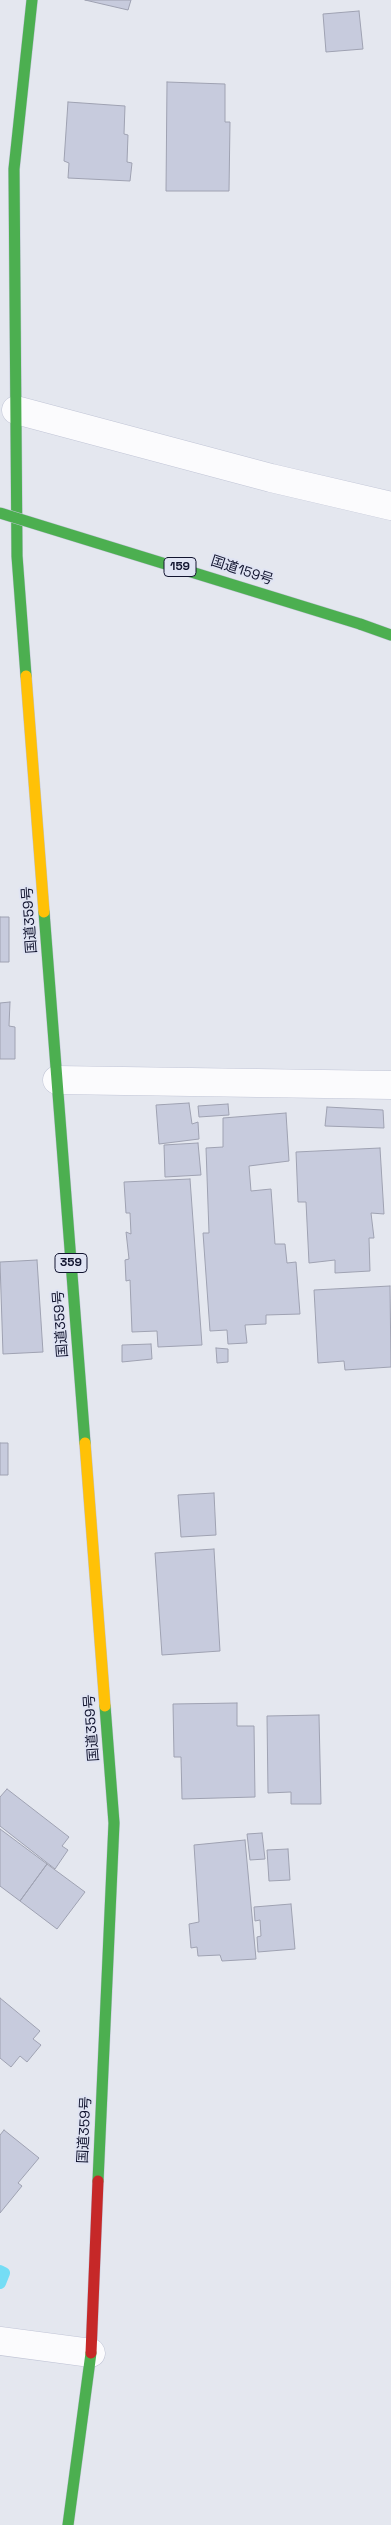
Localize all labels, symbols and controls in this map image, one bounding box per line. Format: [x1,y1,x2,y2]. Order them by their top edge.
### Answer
street label: 国道159号 [209,553,275,589]
road number: 159 [164,558,196,576]
street label: 国道359号 [19,886,41,954]
road number: 359 [55,1254,87,1272]
street label: 国道359号 [50,1290,72,1358]
street label: 国道359号 [81,1694,103,1762]
street label: 国道359号 [75,2096,95,2164]

